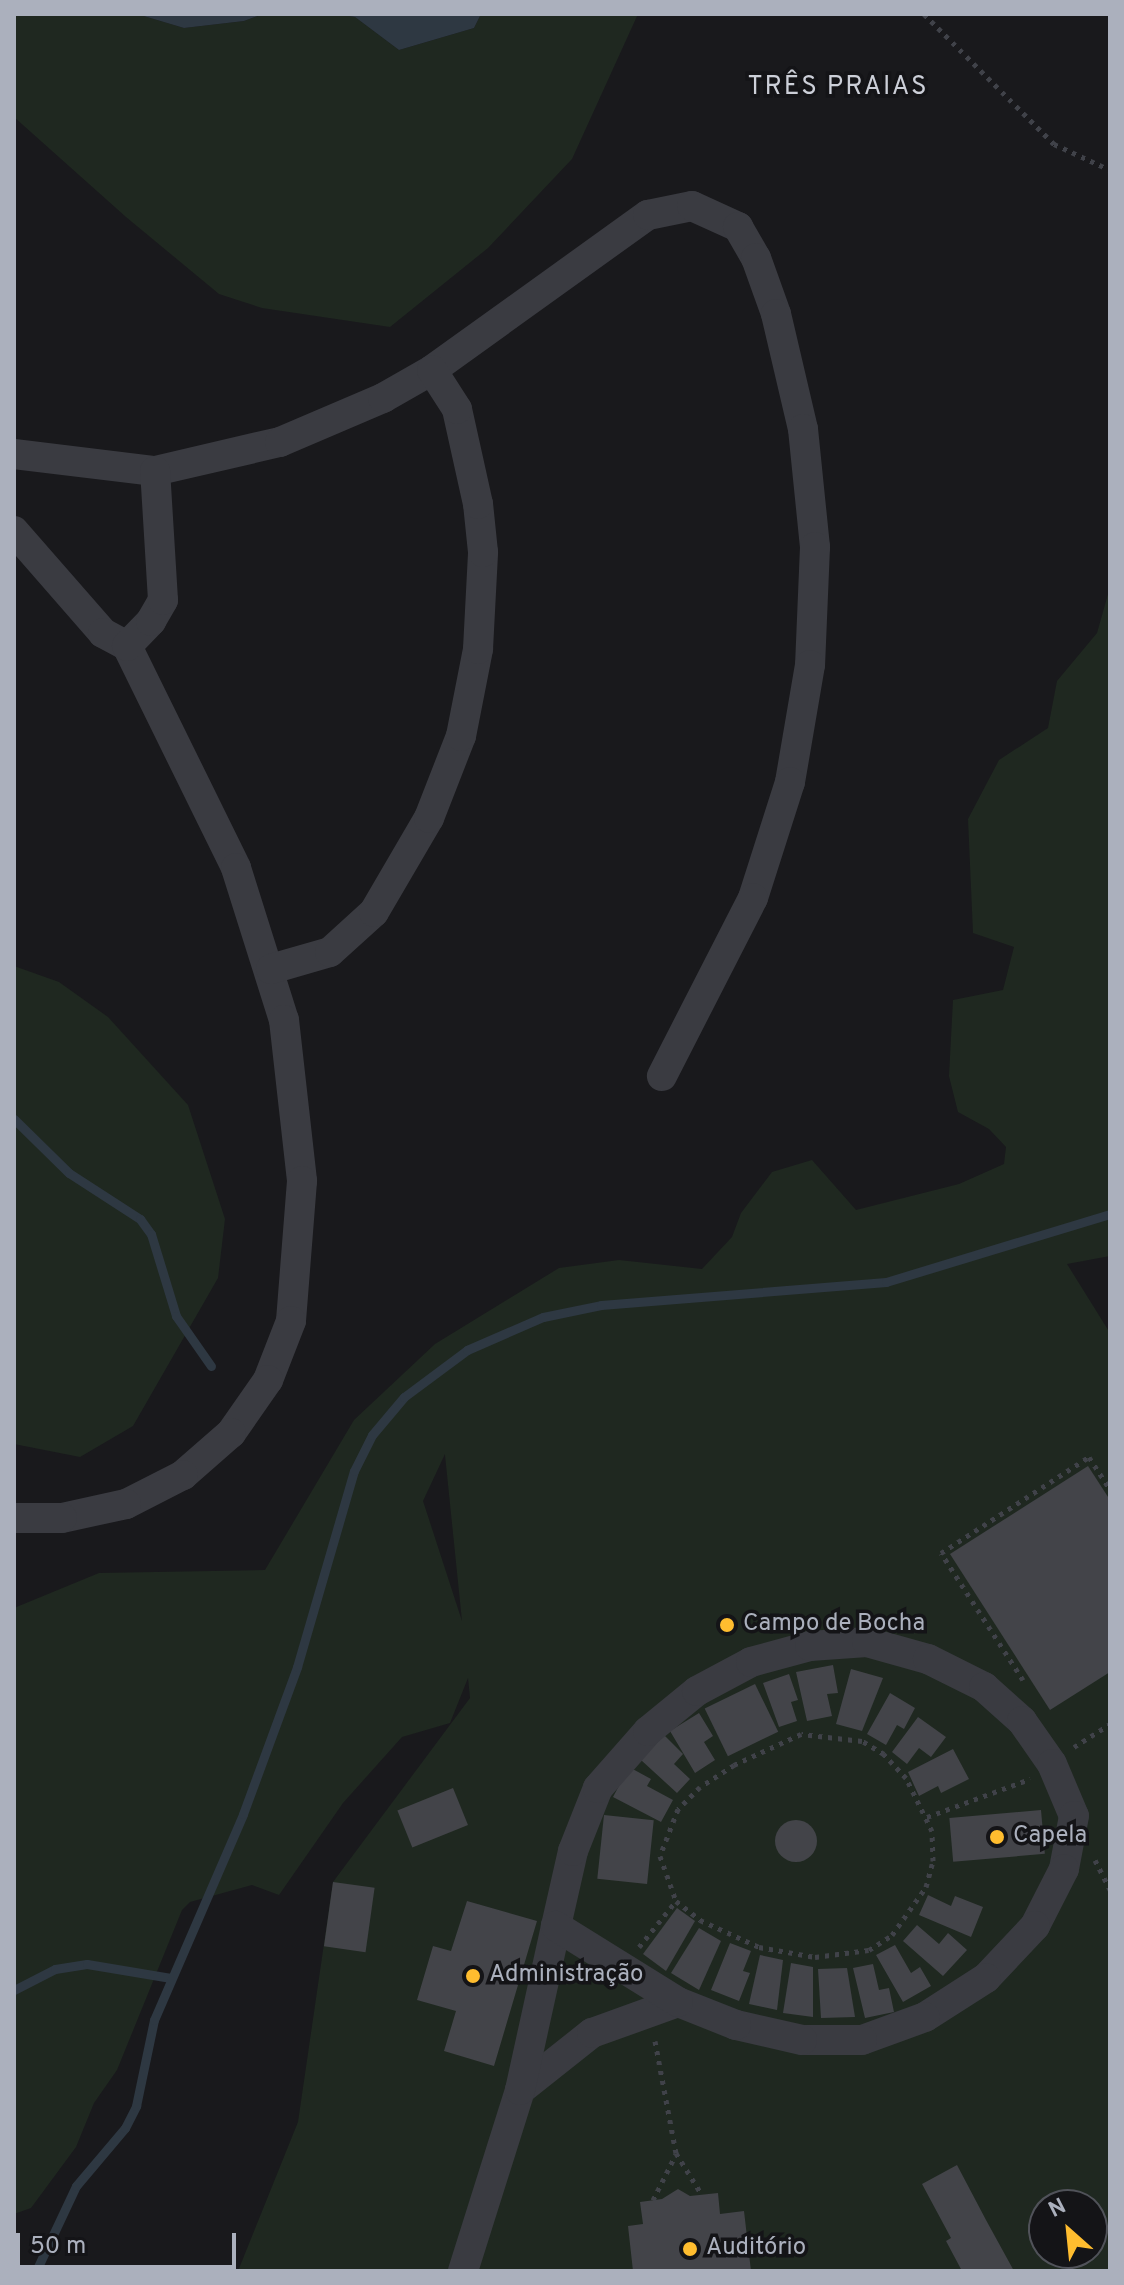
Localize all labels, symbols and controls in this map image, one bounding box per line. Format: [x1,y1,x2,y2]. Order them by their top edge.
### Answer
district label: TRÊS PRAIAS [747,72,929,104]
place label: Campo de Bocha [743,1611,925,1639]
marker: Campo de Bocha [718,1616,736,1634]
place label: Capela [1013,1823,1087,1851]
marker: Capela [988,1828,1006,1846]
place label: Administração [489,1962,643,1990]
marker: Administração [464,1967,482,1985]
north arrow [1028,2189,1108,2269]
text: N [1045,2193,1071,2225]
scale bar [20,2217,240,2267]
text: 50 m [30,2232,86,2262]
place label: Auditório [706,2235,806,2263]
marker: Auditório [681,2240,699,2258]

